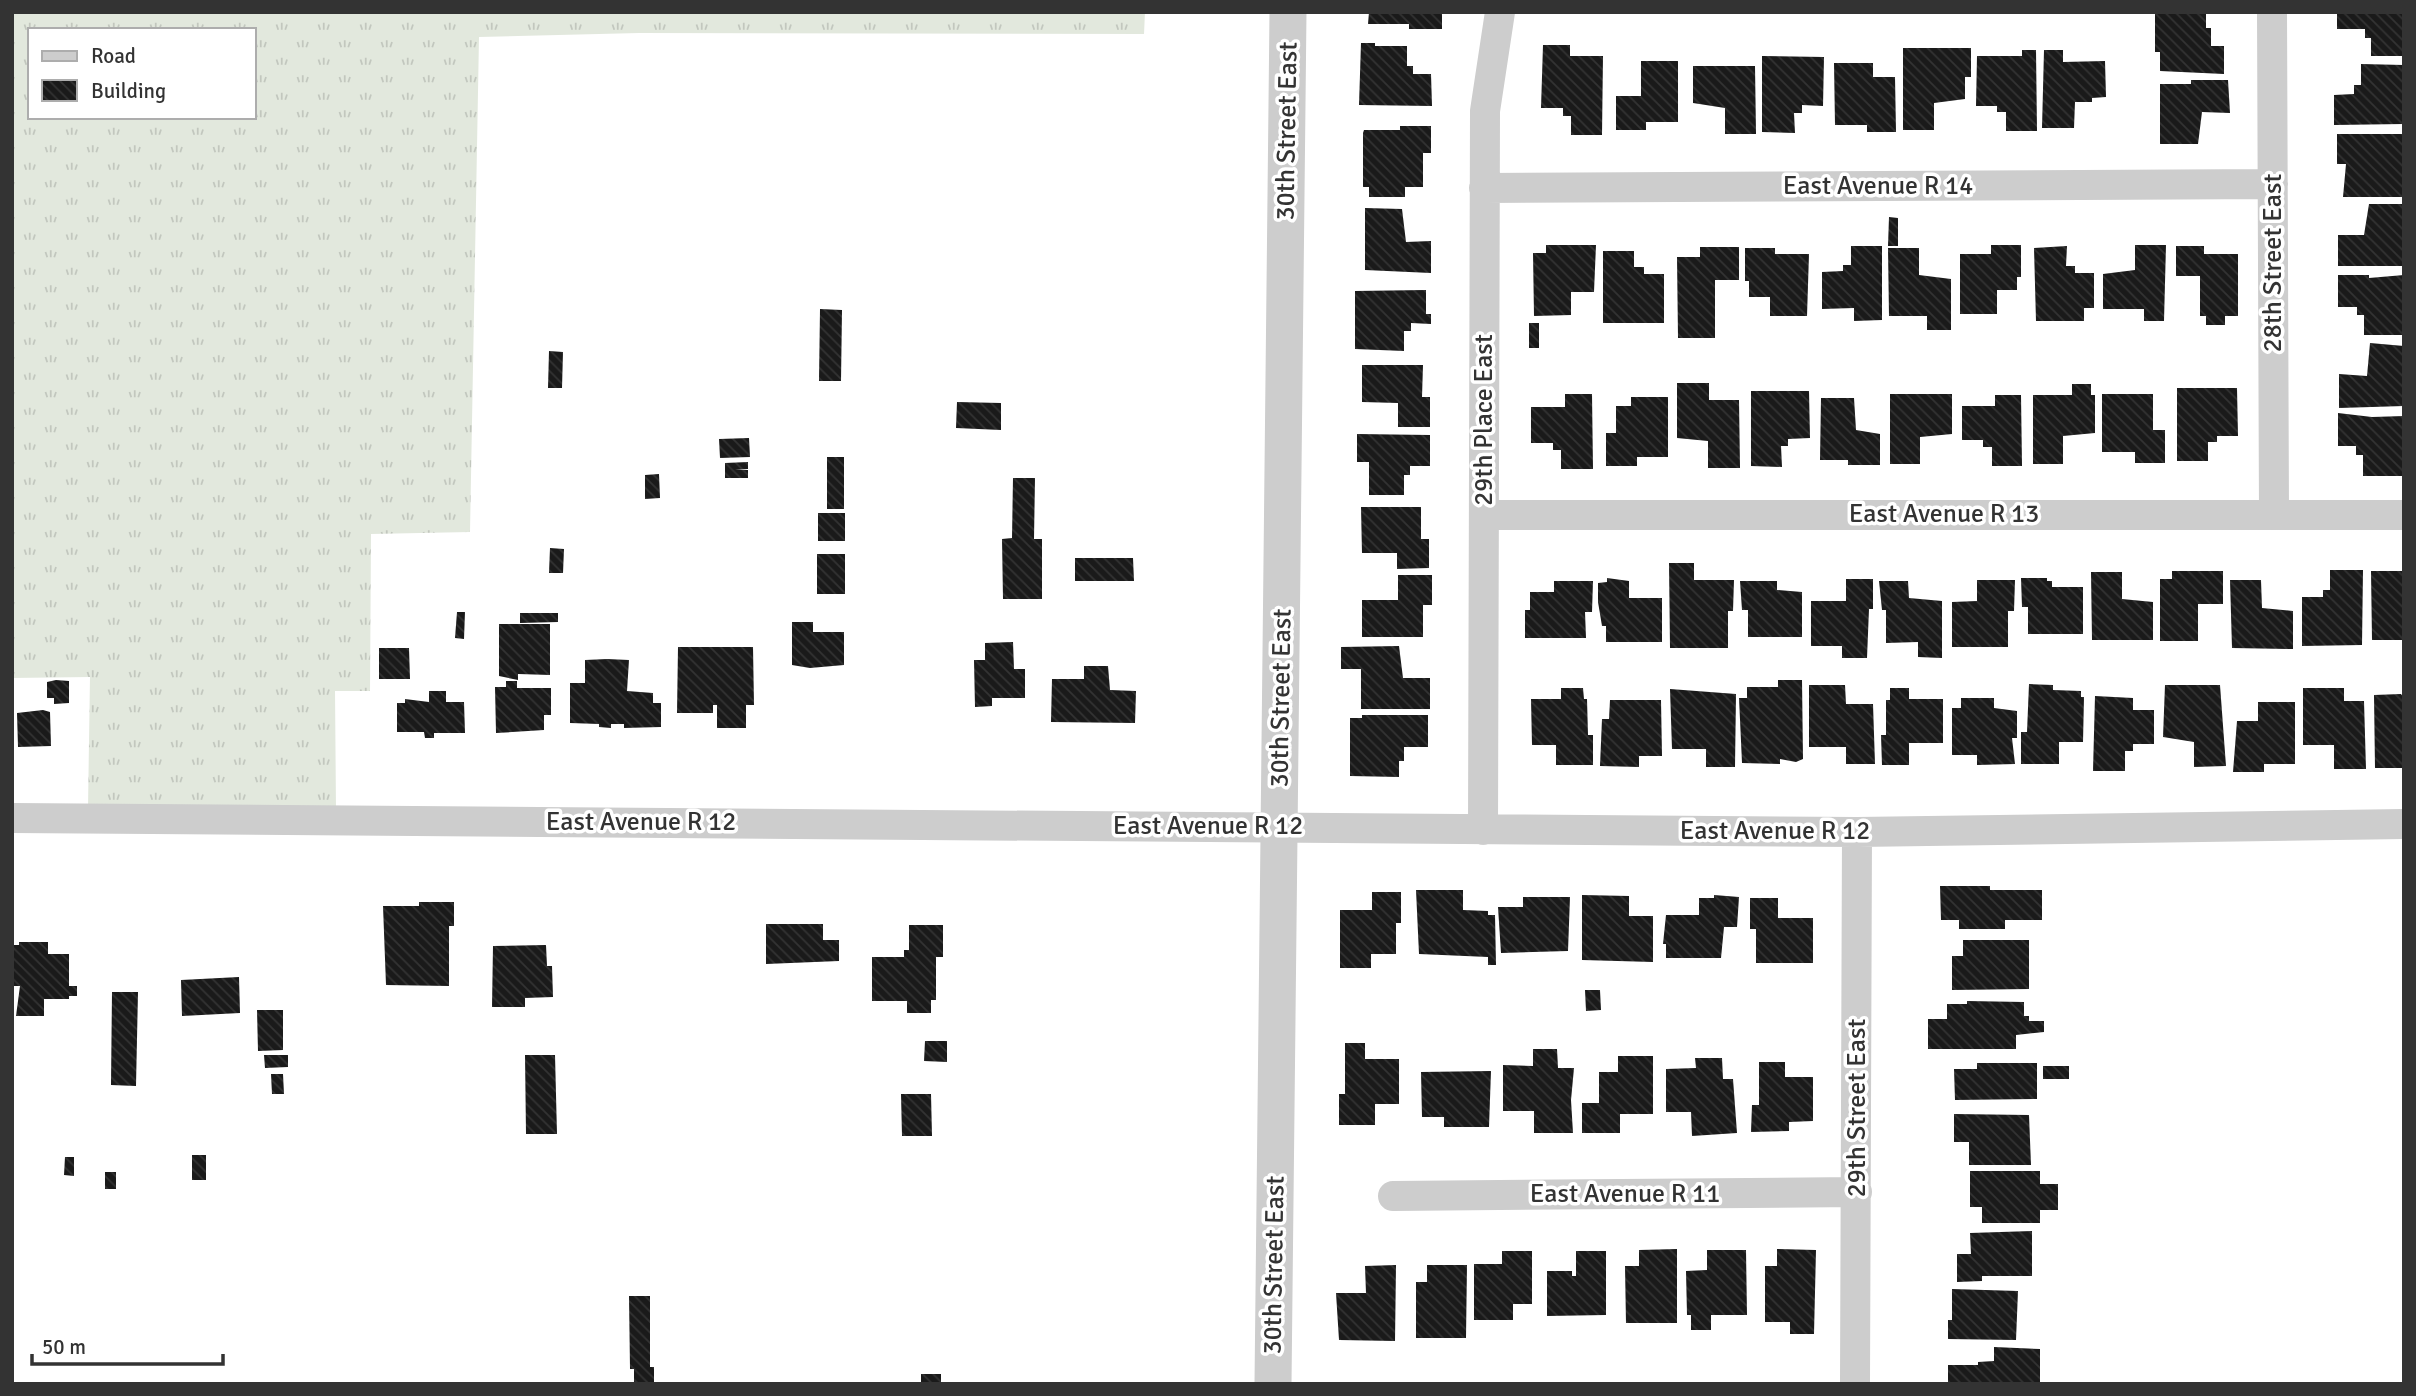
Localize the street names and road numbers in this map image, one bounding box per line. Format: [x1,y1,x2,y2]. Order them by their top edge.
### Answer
street label: 30th Street East [1269,41,1305,221]
street label: East Avenue R 14 [1783,170,1973,202]
street label: 28th Street East [2257,174,2289,352]
street label: 29th Place East [1468,334,1500,506]
street label: East Avenue R 13 [1849,498,2039,530]
street label: 30th Street East [1263,608,1299,788]
street label: East Avenue R 12 [546,806,736,838]
street label: East Avenue R 12 [1113,810,1303,842]
street label: East Avenue R 12 [1680,815,1870,847]
street label: 29th Street East [1841,1019,1873,1197]
street label: 30th Street East [1256,1175,1292,1355]
street label: East Avenue R 11 [1530,1178,1720,1210]

